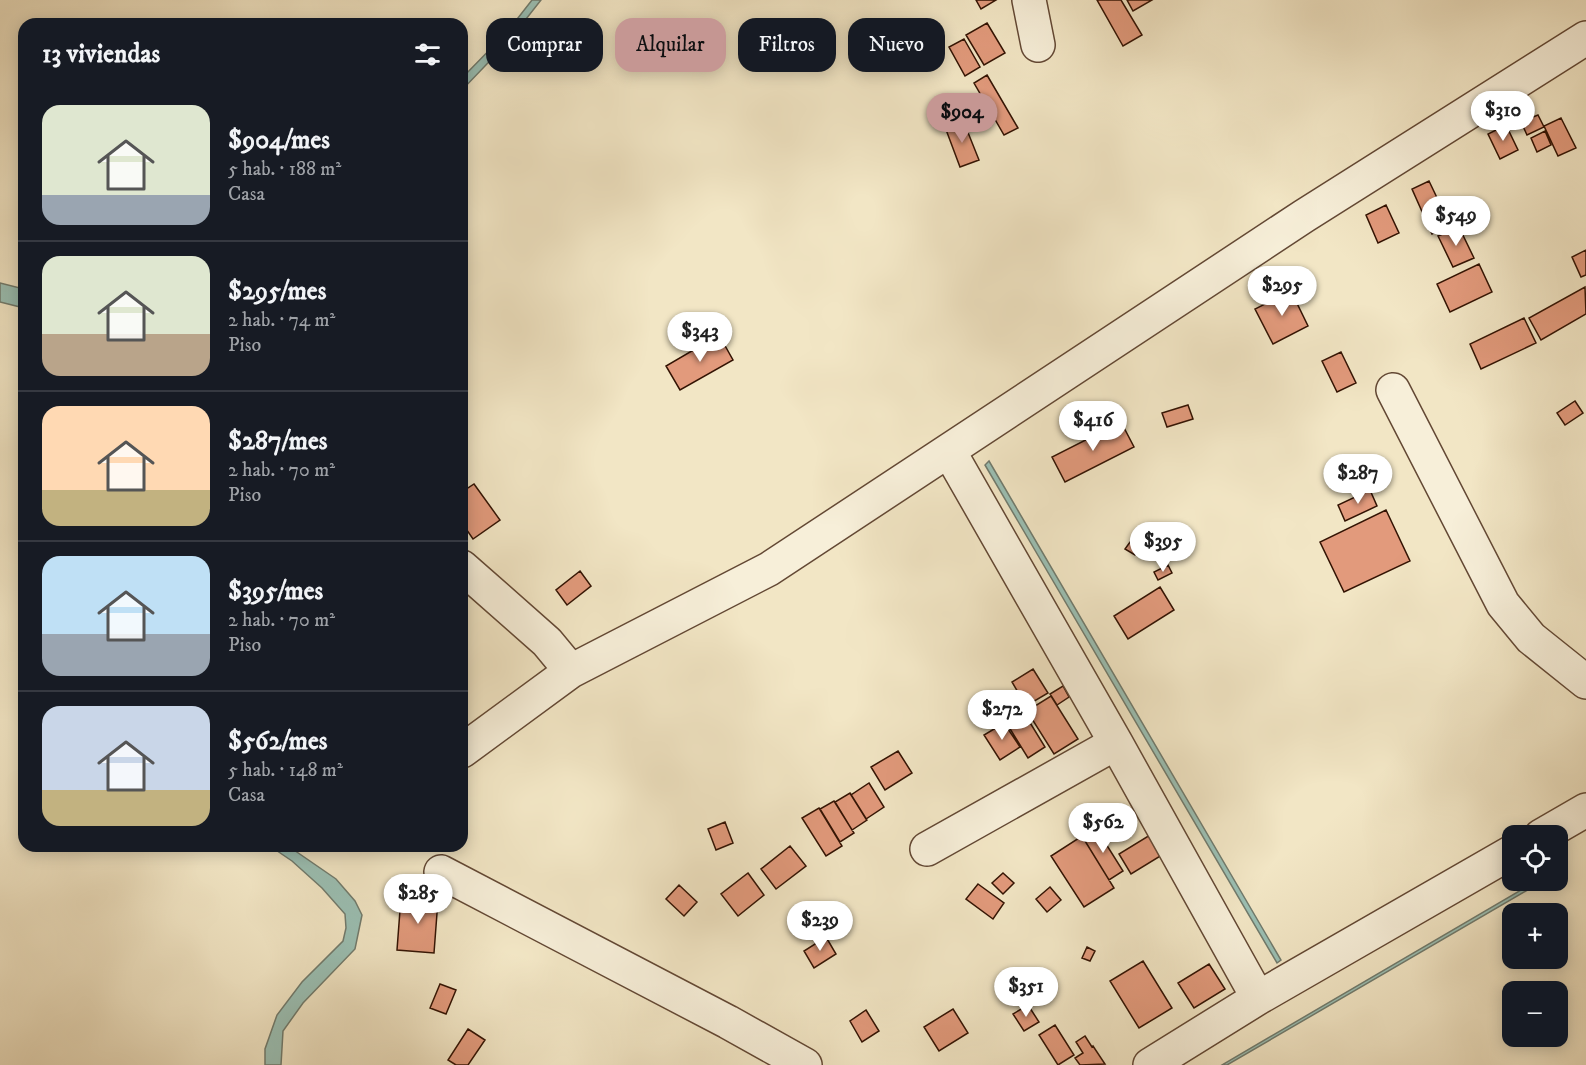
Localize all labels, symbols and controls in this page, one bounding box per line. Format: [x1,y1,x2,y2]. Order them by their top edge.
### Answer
chip: Comprar [486,18,603,72]
chip: Alquilar [615,18,726,72]
chip: Filtros [738,18,836,72]
chip: Nuevo [848,18,945,72]
text: 13 viviendas [42,38,160,71]
icon: filters [411,38,444,71]
pin: $310 [1467,91,1539,142]
pin: $904 [926,93,998,144]
text: $310 [1485,98,1521,123]
text: $904 [940,100,984,125]
text: $904/mes [228,124,330,157]
icon: home [90,129,162,201]
text: 5 hab. · 188 m² [228,157,341,182]
text: Casa [228,182,265,207]
pin: $549 [1420,196,1492,247]
text: $549 [1435,203,1477,228]
pin: $295 [1246,266,1318,317]
text: $295 [1262,273,1302,298]
text: $295/mes [228,275,326,308]
icon: home [90,280,162,352]
text: 2 hab. · 74 m² [228,308,336,333]
pin: $343 [664,312,736,363]
text: $343 [681,319,719,344]
text: Piso [228,333,261,358]
pin: $416 [1057,401,1129,452]
text: $416 [1073,408,1113,433]
text: $287/mes [228,425,327,458]
icon: home [90,430,162,502]
pin: $287 [1322,454,1394,505]
text: 2 hab. · 70 m² [228,458,335,483]
text: $287 [1337,461,1379,486]
text: Piso [228,483,261,508]
pin: $395 [1127,522,1199,573]
text: $395 [1144,529,1182,554]
text: $395/mes [228,575,323,608]
icon: home [90,580,162,652]
text: 2 hab. · 70 m² [228,608,335,633]
text: Piso [228,633,261,658]
pin: $272 [966,690,1038,741]
text: $272 [982,697,1022,722]
text: $562/mes [228,725,327,758]
icon: home [90,730,162,802]
text: 5 hab. · 148 m² [228,758,343,783]
text: Casa [228,783,265,808]
pin: $562 [1067,803,1139,854]
text: $562 [1082,810,1124,835]
map controls [1502,825,1568,1047]
button: locate [1502,825,1568,891]
pin: $285 [382,874,454,925]
text: $285 [398,881,438,906]
pin: $239 [784,901,856,952]
button: + [1502,903,1568,969]
text: $239 [801,908,839,933]
pin: $351 [990,967,1062,1018]
text: $351 [1008,974,1044,999]
button: − [1502,981,1568,1047]

